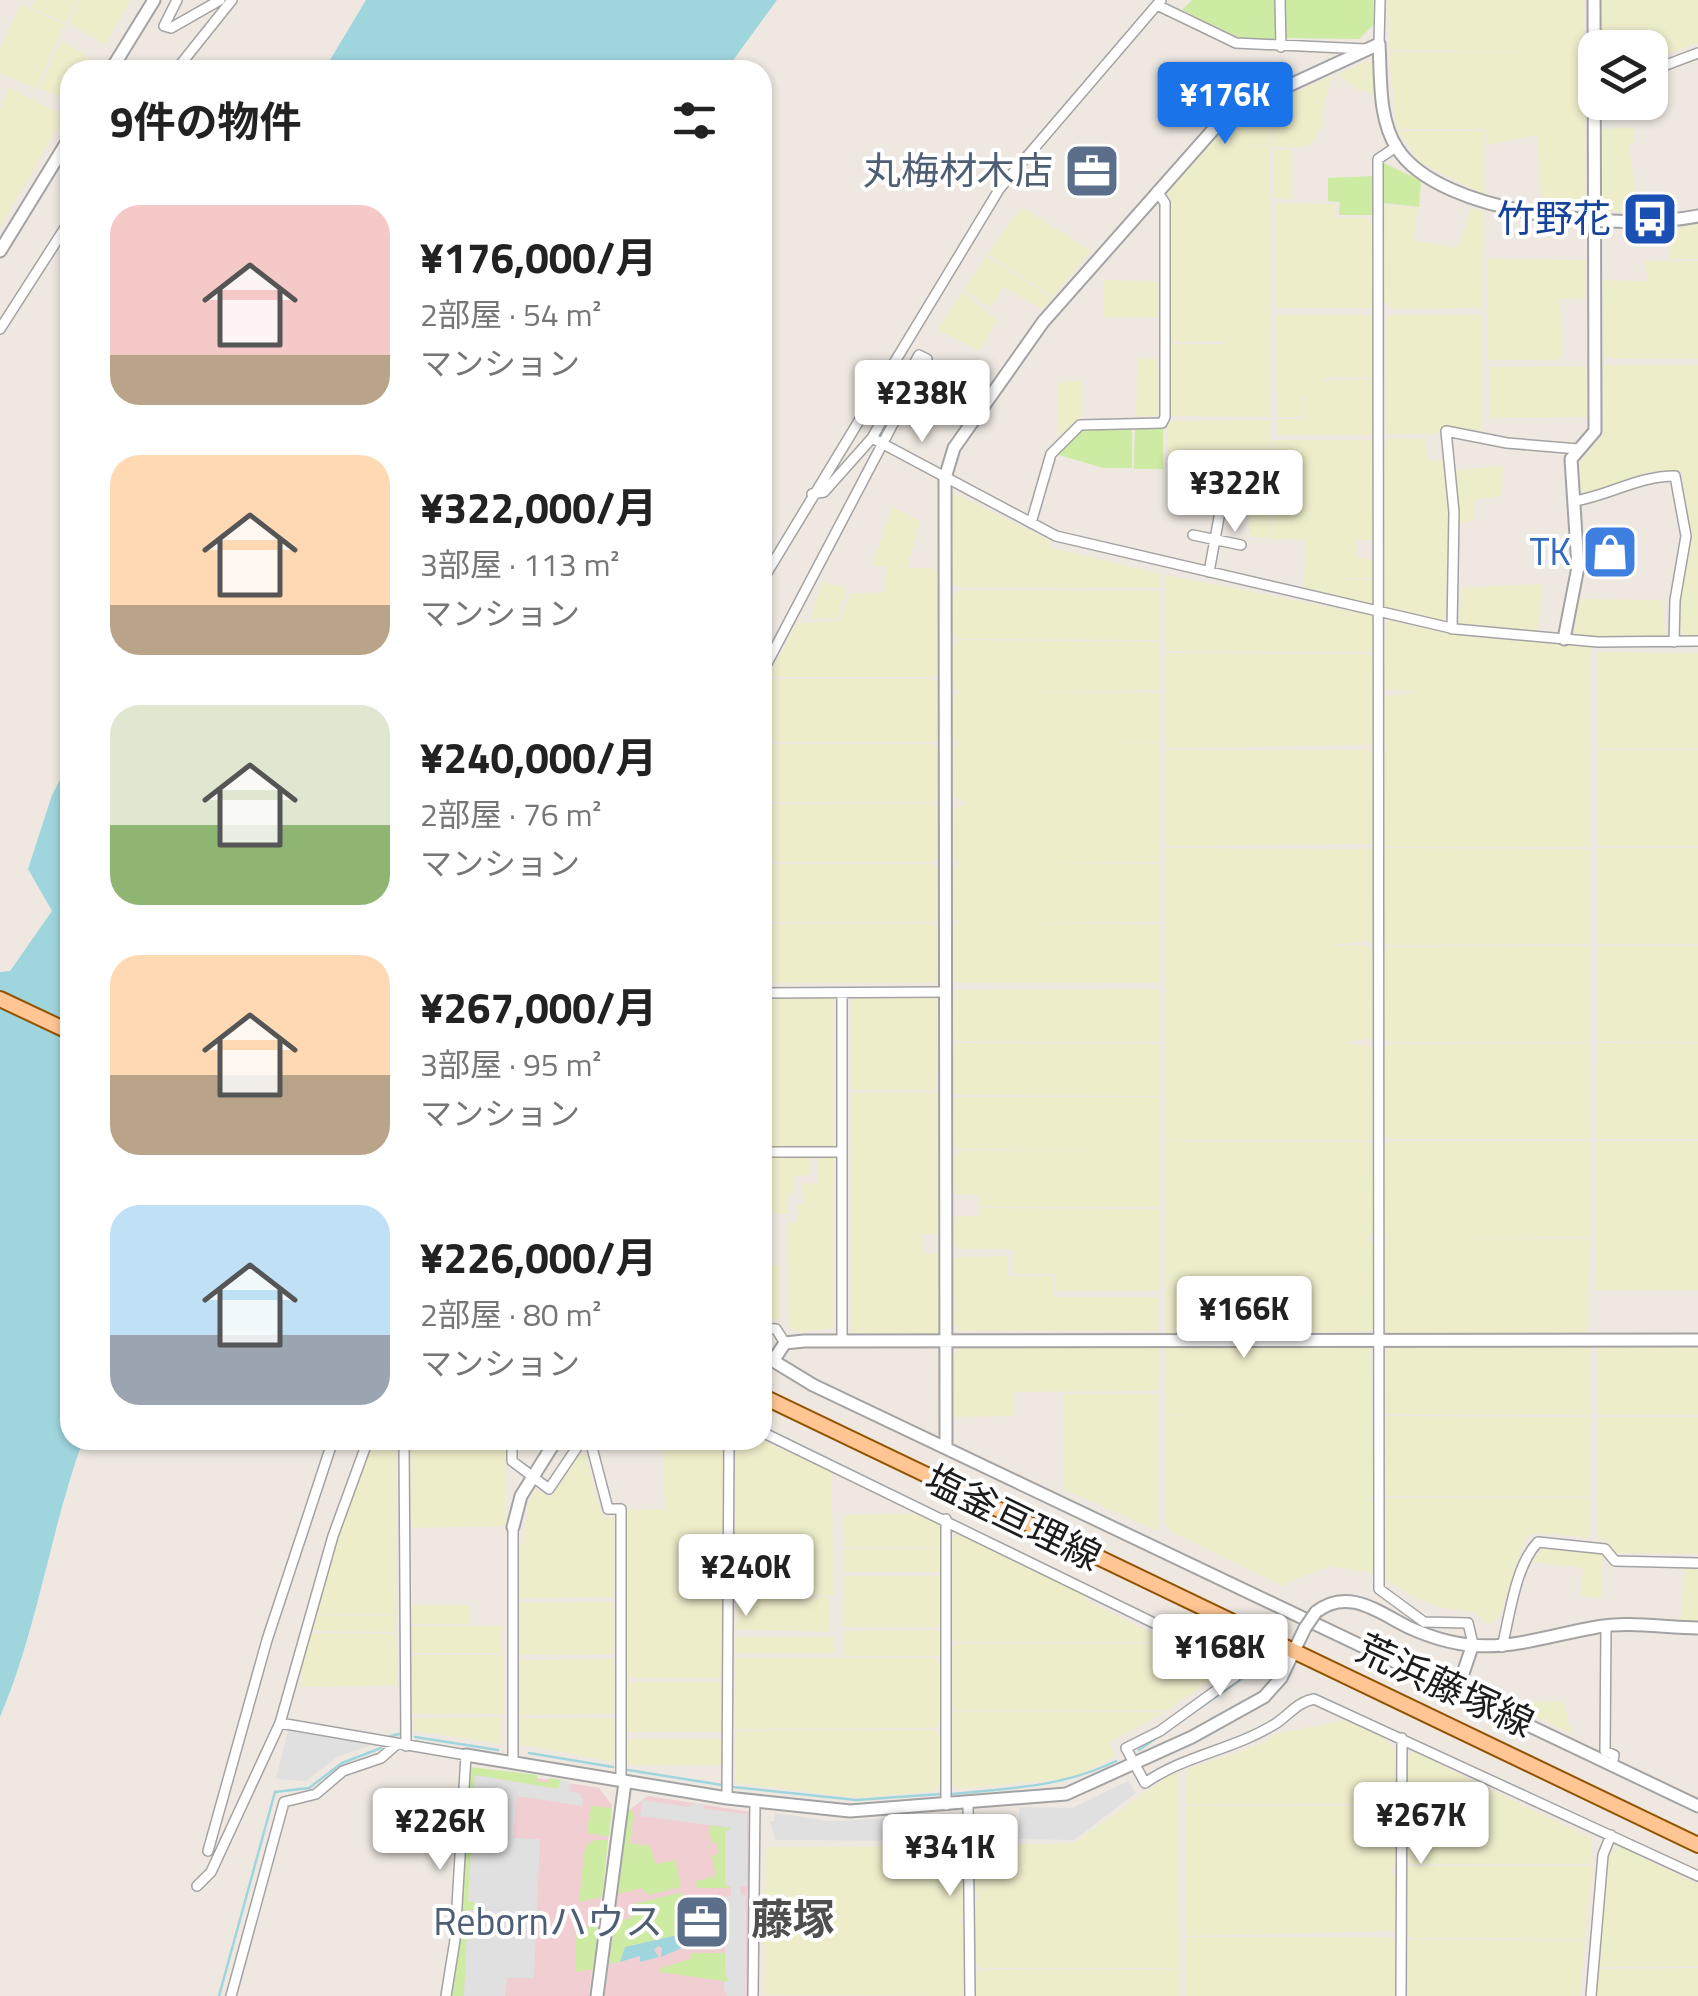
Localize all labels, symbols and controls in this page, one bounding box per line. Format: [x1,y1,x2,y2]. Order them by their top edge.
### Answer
map controls [1578,30,1668,120]
button: layers [1578,30,1668,120]
pin: ¥176K [1155,62,1295,147]
text: ¥176K [1180,70,1270,118]
text: 9件の物件 [110,89,302,153]
icon: filters [667,93,722,148]
place label: 丸梅材木店 [863,141,1053,199]
office icon: 丸梅材木店 [1062,141,1122,201]
place label: 竹野花 [1497,189,1611,247]
bus stop icon: 竹野花 [1620,189,1680,249]
text: ¥176,000/月 [420,225,657,289]
icon: home [190,245,310,365]
text: 2部屋 · 54 m² [420,290,602,338]
text: マンション [420,339,580,387]
pin: ¥238K [852,360,992,445]
text: ¥238K [877,368,967,416]
pin: ¥322K [1165,450,1305,535]
text: ¥322K [1190,458,1280,506]
text: ¥322,000/月 [420,475,657,539]
icon: home [190,495,310,615]
place label: TK [1529,522,1571,580]
shop icon: TK [1580,522,1640,582]
text: 3部屋 · 113 m² [420,540,619,588]
text: マンション [420,589,580,637]
text: ¥240,000/月 [420,725,657,789]
icon: home [190,745,310,865]
text: 2部屋 · 76 m² [420,790,602,838]
text: マンション [420,839,580,887]
text: ¥267,000/月 [420,975,657,1039]
icon: home [190,995,310,1115]
text: 3部屋 · 95 m² [420,1040,602,1088]
text: マンション [420,1089,580,1137]
text: ¥226,000/月 [420,1225,657,1289]
icon: home [190,1245,310,1365]
pin: ¥166K [1174,1276,1314,1361]
text: ¥166K [1199,1284,1289,1332]
text: 2部屋 · 80 m² [420,1290,602,1338]
text: マンション [420,1339,580,1387]
street label: 塩釜亘理線 [915,1449,1112,1585]
pin: ¥240K [676,1534,816,1619]
text: ¥240K [701,1542,791,1590]
pin: ¥168K [1150,1614,1290,1699]
street label: 荒浜藤塚線 [1347,1619,1544,1752]
text: ¥168K [1175,1622,1265,1670]
pin: ¥267K [1351,1782,1491,1867]
pin: ¥226K [370,1788,510,1873]
text: ¥267K [1376,1790,1466,1838]
text: ¥226K [395,1796,485,1844]
pin: ¥341K [880,1814,1020,1899]
text: ¥341K [905,1822,995,1870]
district label: 藤塚 [751,1886,835,1950]
place label: Rebornハウス [433,1892,663,1950]
office icon: Rebornハウス [672,1892,732,1952]

